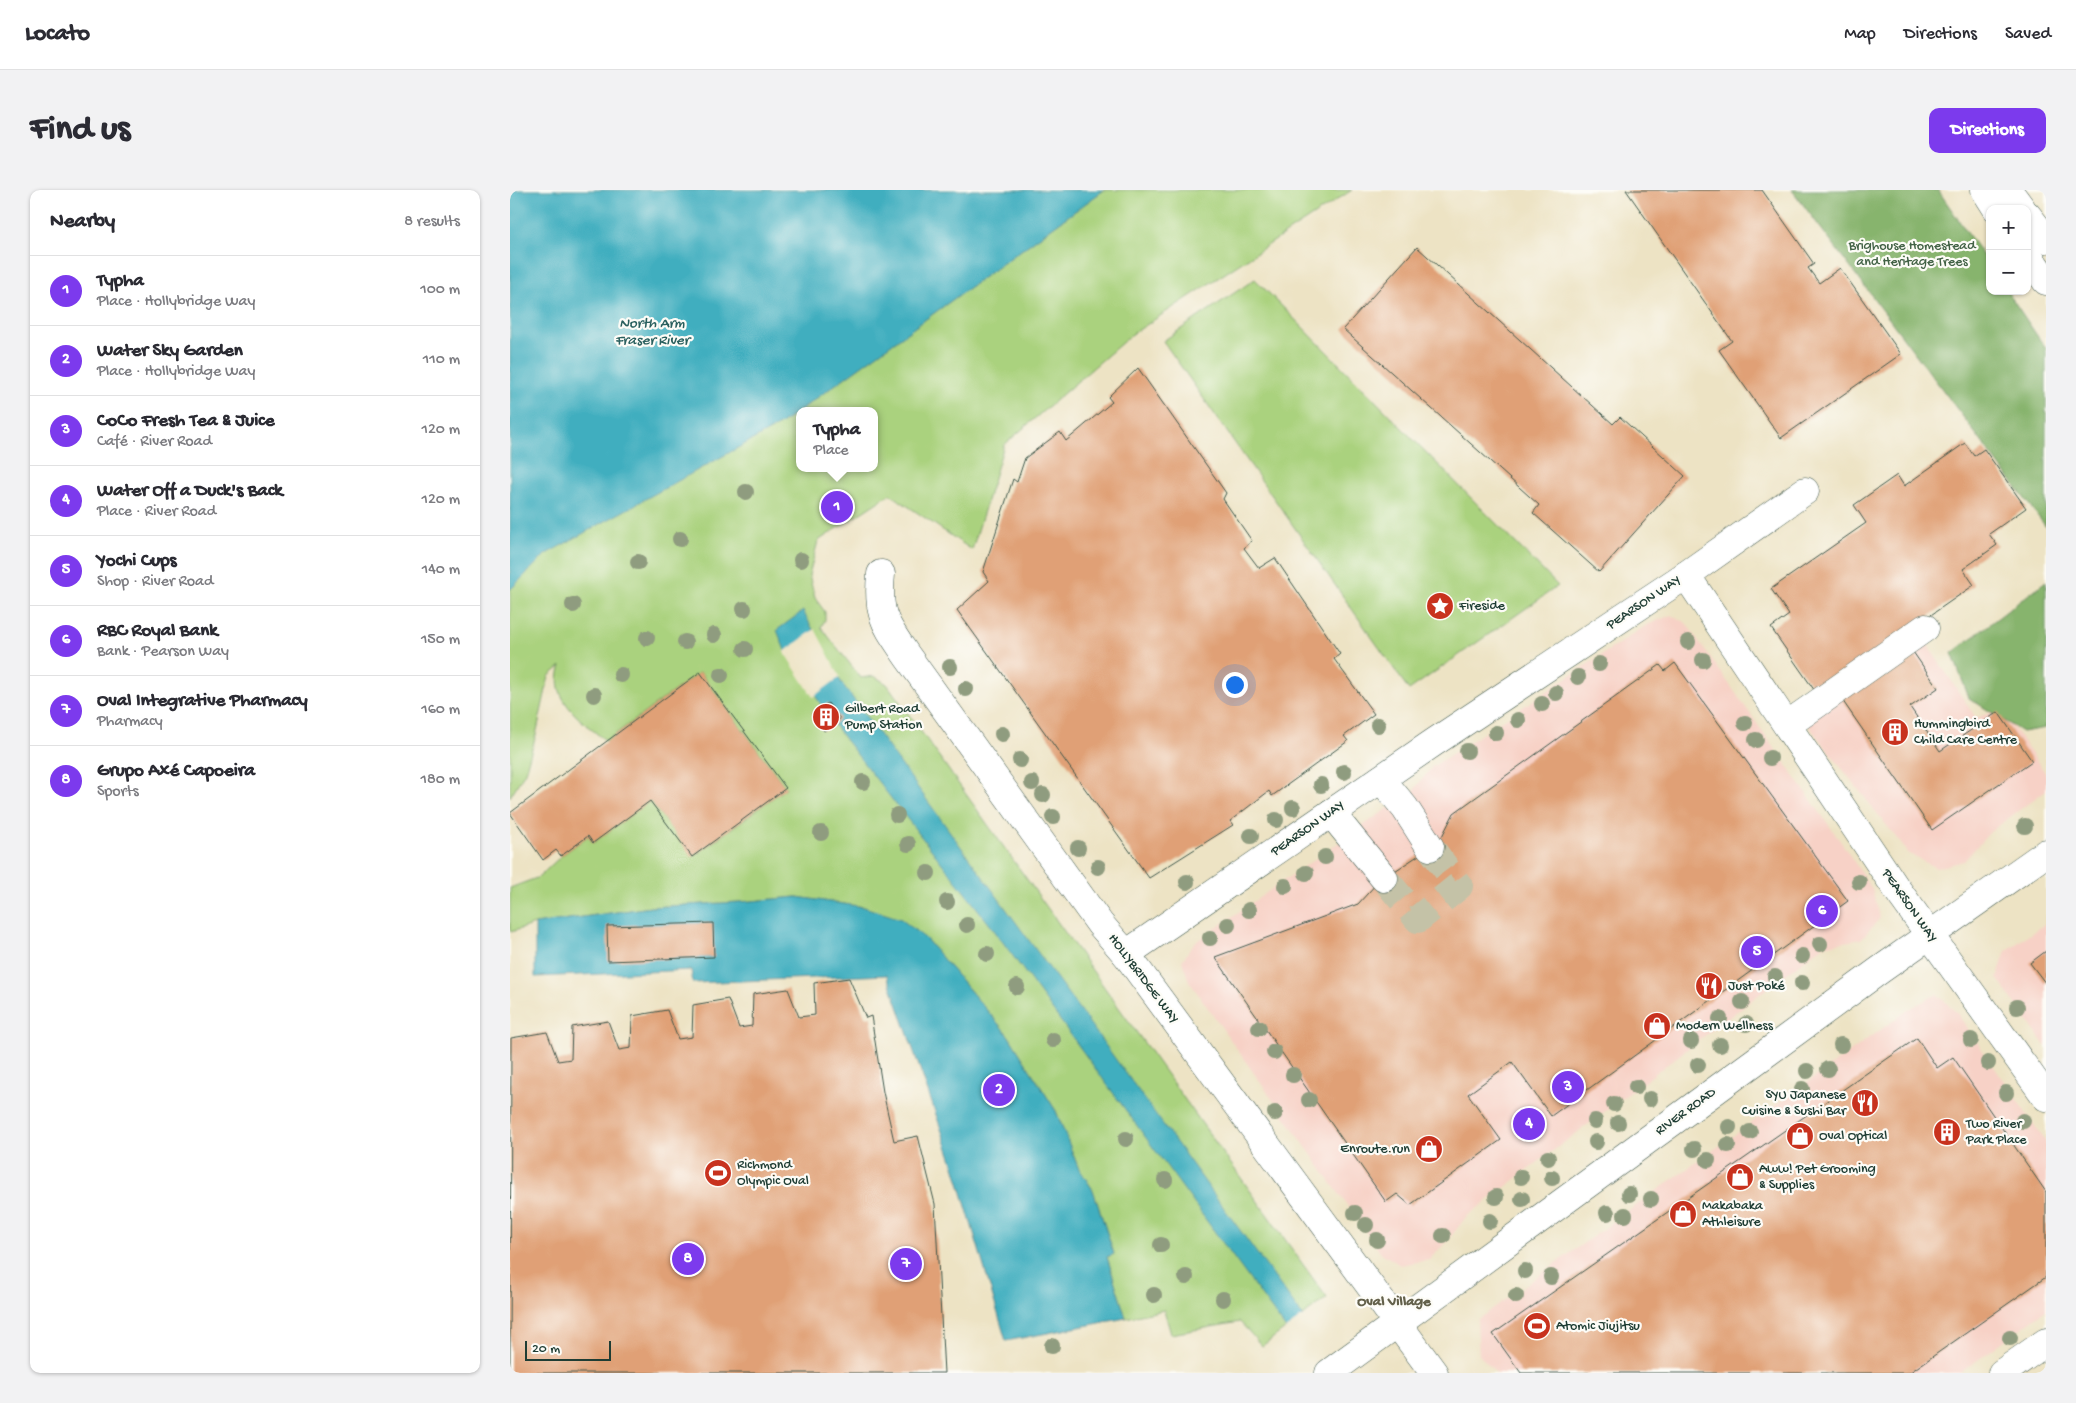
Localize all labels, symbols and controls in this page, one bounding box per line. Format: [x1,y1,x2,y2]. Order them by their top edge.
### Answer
text: Locato [25,20,90,49]
text: Map [1844,24,1876,45]
text: Directions [1904,24,1977,45]
text: Saved [2005,24,2051,45]
button: Directions [1929,108,2046,153]
text: Find us [30,110,130,151]
map controls [1986,205,2031,295]
button: + [1986,205,2031,250]
text: Nearby [50,210,115,235]
text: 8 results [404,213,460,232]
park label: Brighouse Homestead and Heritage Trees [1848,238,1977,271]
button: − [1986,250,2031,295]
text: Typha [97,270,144,293]
text: 1 [63,281,69,300]
text: 100 m [420,281,460,300]
text: Place · Hollybridge Way [97,293,255,312]
water label: North Arm Fraser River [615,315,692,350]
text: Water Sky Garden [97,340,243,363]
text: 2 [62,351,70,370]
text: 110 m [423,351,460,370]
text: Place · Hollybridge Way [97,363,255,382]
popup [796,407,878,472]
text: CoCo Fresh Tea & Juice [97,410,275,433]
text: Typha [814,419,860,442]
text: 3 [62,421,70,440]
text: 120 m [421,421,460,440]
text: Café · River Road [97,433,212,452]
text: Place [814,442,849,461]
text: Water Off a Duck's Back [97,480,283,503]
pin: 1 [821,488,853,526]
text: 4 [62,491,70,510]
text: 120 m [421,491,460,510]
text: Place · River Road [97,503,216,522]
text: Yochi Cups [97,550,177,573]
text: 5 [62,561,70,580]
text: 140 m [422,561,460,580]
street label: PEARSON WAY [1603,572,1684,635]
text: Shop · River Road [97,573,213,592]
place icon: Fireside [1425,591,1455,621]
place label: Fireside [1458,598,1506,615]
text: RBC Royal Bank [97,620,218,643]
text: 6 [62,631,70,650]
text: 150 m [421,631,460,650]
text: Bank · Pearson Way [97,643,229,662]
your location [1222,672,1248,698]
text: Oval Integrative Pharmacy [97,690,308,713]
text: 7 [62,701,70,720]
text: 160 m [421,701,460,720]
place label: Gilbert Road Pump Station [844,701,922,734]
building icon: Gilbert Road Pump Station [811,702,841,732]
text: Pharmacy [97,713,163,732]
place label: Hummingbird Child Care Centre [1914,716,2018,749]
building icon: Hummingbird Child Care Centre [1880,717,1910,747]
text: Grupo Axé Capoeira [97,760,255,783]
text: 8 [62,771,70,790]
text: 180 m [421,771,460,790]
text: Sports [97,783,139,802]
street label: PEARSON WAY [1267,797,1348,861]
street label: PEARSON WAY [1877,865,1941,946]
pin: 6 [1806,892,1838,930]
street label: HOLLYBRIDGE WAY [1104,931,1182,1027]
pin: 5 [1741,933,1773,971]
restaurant icon: Just Poké [1694,971,1724,1001]
place label: Just Poké [1728,978,1785,995]
shop icon: Modern Wellness [1642,1011,1672,1041]
place label: Modern Wellness [1676,1018,1774,1035]
pin: 3 [1552,1068,1584,1106]
pin: 2 [983,1071,1015,1109]
street label: RIVER ROAD [1652,1084,1720,1140]
place label: SYU Japanese Cuisine & Sushi Bar [1742,1087,1847,1120]
restaurant icon: SYU Japanese Cuisine & Sushi Bar [1850,1088,1880,1118]
pin: 4 [1513,1105,1545,1143]
place label: Two River Park Place [1965,1116,2027,1149]
building icon: Two River Park Place [1932,1117,1962,1147]
shop icon: Oval Optical [1785,1121,1815,1151]
place label: Oval Optical [1819,1128,1887,1145]
shop icon: Enroute.run [1414,1134,1444,1164]
place label: Enroute.run [1340,1141,1410,1158]
place label: Richmond Olympic Oval [737,1157,809,1190]
sports icon: Richmond Olympic Oval [703,1158,733,1188]
place label: Aww! Pet Grooming & Supplies [1759,1161,1876,1194]
shop icon: Aww! Pet Grooming & Supplies [1725,1162,1755,1192]
place label: Makabaka Athleisure [1702,1198,1764,1231]
shop icon: Makabaka Athleisure [1668,1199,1698,1229]
pin: 8 [672,1240,704,1278]
pin: 7 [890,1245,922,1283]
district label: Oval Village [1357,1293,1432,1311]
sports icon: Atomic Jiujitsu [1522,1311,1552,1341]
place label: Atomic Jiujitsu [1556,1318,1640,1335]
scale bar [525,1338,611,1361]
text: 20 m [532,1341,560,1358]

